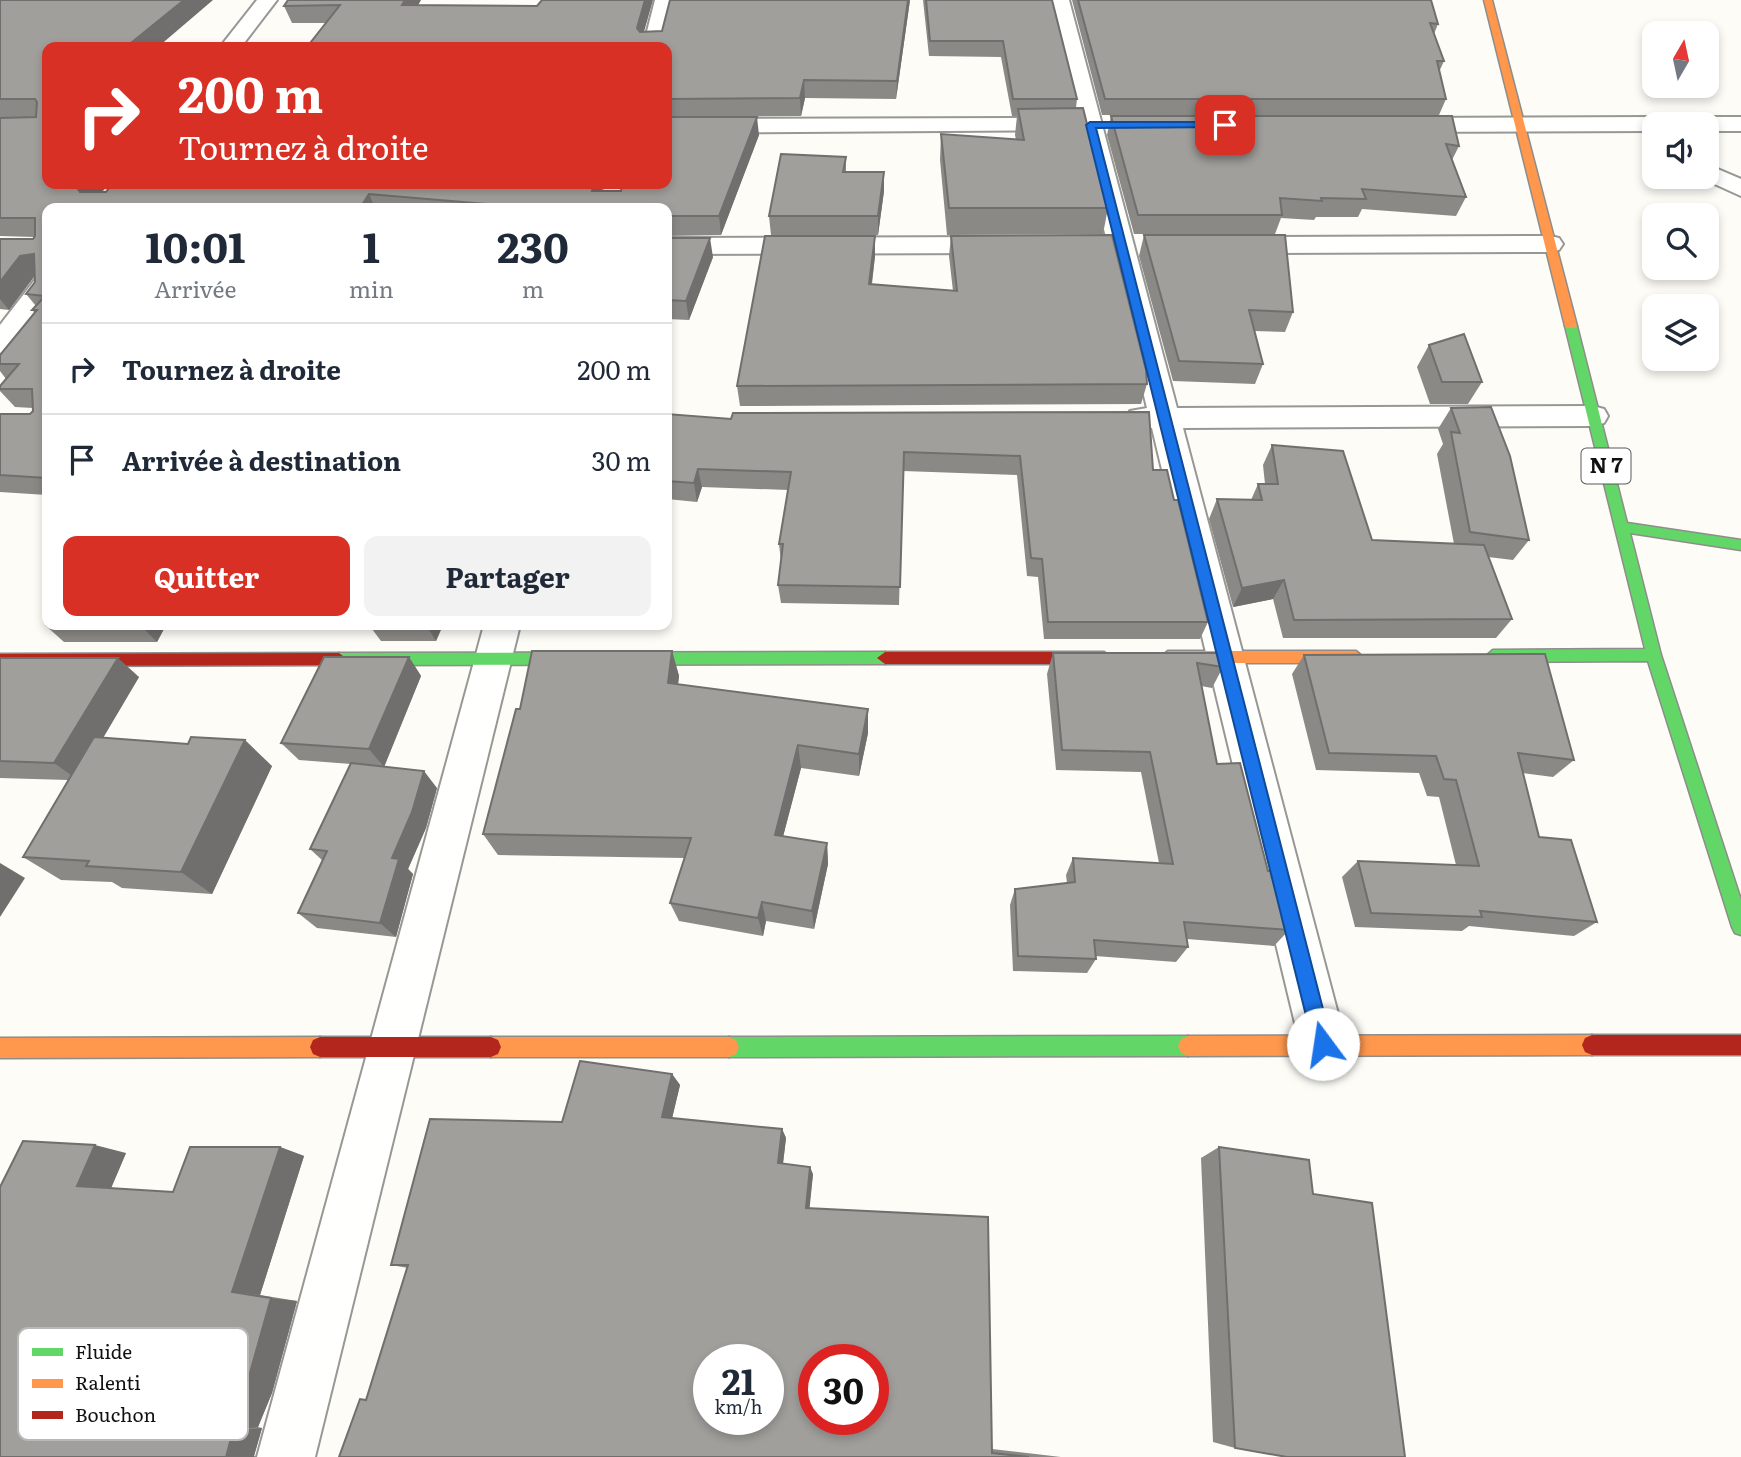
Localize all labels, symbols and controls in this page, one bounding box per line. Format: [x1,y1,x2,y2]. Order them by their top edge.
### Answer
north arrow [1642,21,1718,98]
map controls [1642,21,1719,371]
text: 200 m [178,55,323,128]
icon: right [63,70,154,161]
pin [1195,95,1255,155]
icon: arrive [1206,106,1244,144]
button: sound [1642,112,1719,189]
text: Tournez à droite [178,122,429,170]
button: search [1642,203,1719,280]
text: 10:01 [145,214,245,276]
text: 1 [363,214,380,276]
text: 230 [497,214,569,276]
text: Arrivée [154,271,236,305]
text: min [349,271,394,305]
text: m [522,271,544,305]
button: layers [1642,294,1719,371]
text: Tournez à droite [122,349,341,388]
text: 200 m [577,349,651,388]
icon: right [63,350,101,388]
text: Arrivée à destination [122,440,401,479]
text: 30 m [591,440,651,479]
icon: arrive [63,441,101,479]
road number: N 7 [1582,448,1630,484]
button: Quitter [63,536,350,616]
button: Partager [364,536,651,616]
position arrow [1286,1007,1360,1081]
legend [18,1328,248,1440]
text: Fluide [75,1337,132,1365]
speed limit sign: 30 [798,1344,889,1435]
text: 21 [722,1354,755,1406]
text: Ralenti [75,1368,141,1396]
text: km/h [715,1393,762,1420]
text: Bouchon [75,1400,156,1428]

